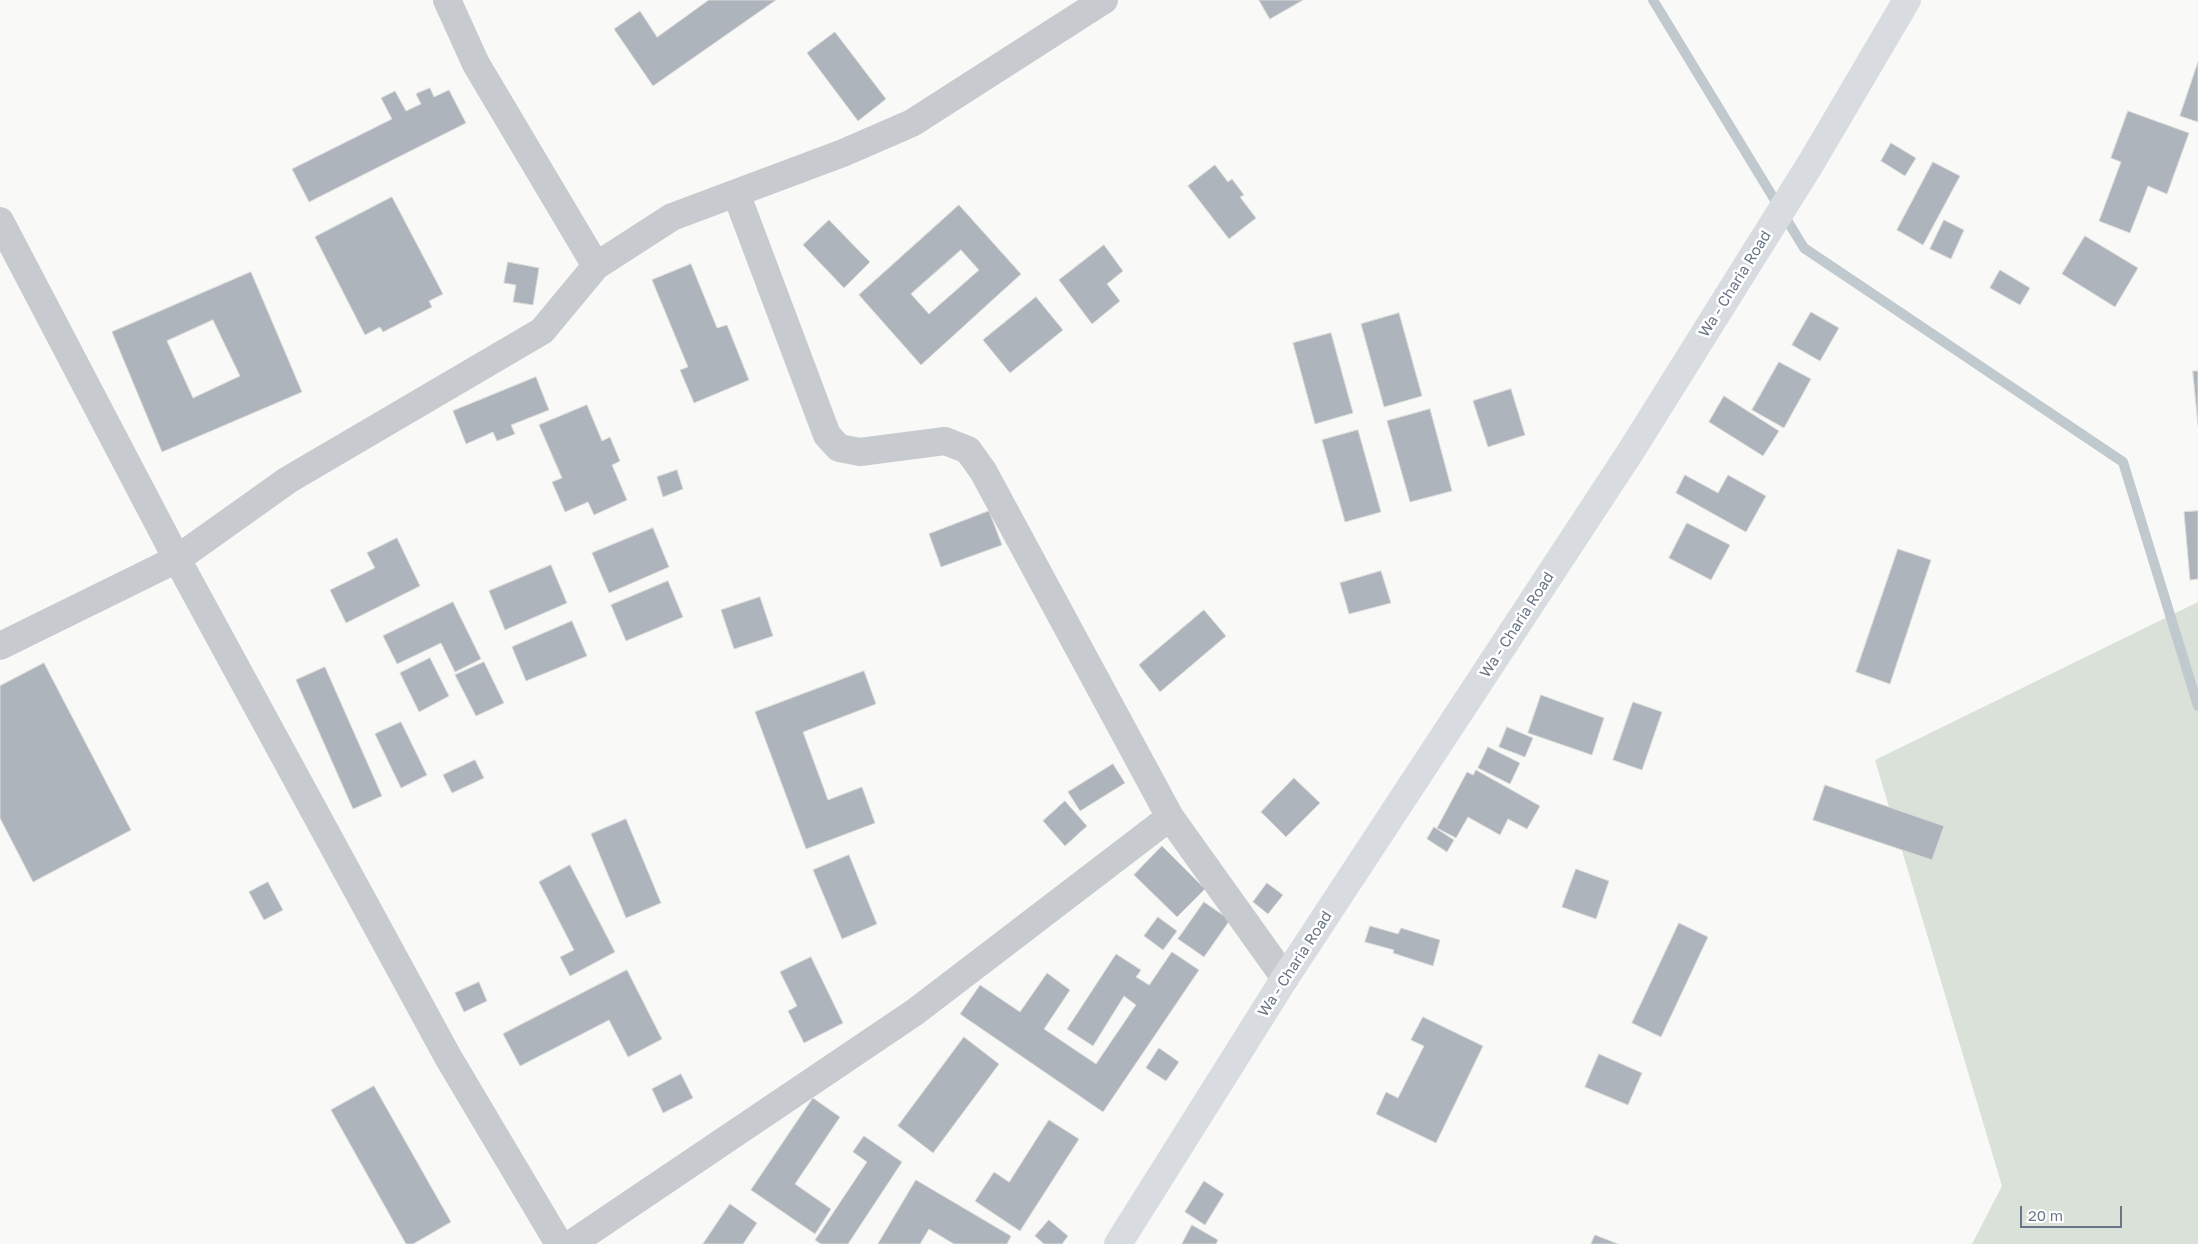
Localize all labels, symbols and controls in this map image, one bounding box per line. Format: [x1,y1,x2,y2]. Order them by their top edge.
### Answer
street label: Wa - Charia Road [1695,227,1775,341]
street label: Wa - Charia Road [1476,569,1558,681]
street label: Wa - Charia Road [1254,908,1336,1020]
scale bar [2023,1196,2126,1228]
text: 20 m [2028,1206,2063,1224]

